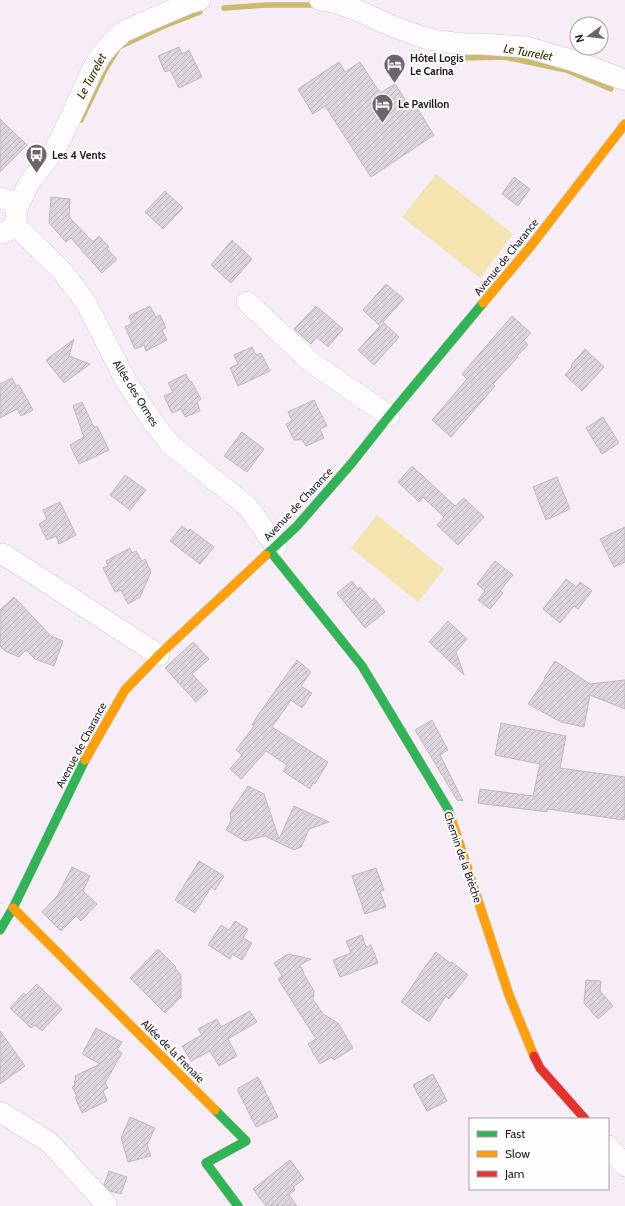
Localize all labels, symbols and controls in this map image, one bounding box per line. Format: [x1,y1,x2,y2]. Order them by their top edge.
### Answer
north arrow [569,16,609,56]
text: N [572,33,587,44]
water label: Le Turrelet [502,40,554,64]
water label: Le Turrelet [73,50,109,101]
hotel icon: Hôtel Logis Le Carina [382,51,408,84]
place label: Hôtel Logis Le Carina [410,51,464,78]
hotel icon: Le Pavillon [369,91,395,124]
place label: Le Pavillon [398,97,449,111]
bus stop icon: Les 4 Vents [24,142,50,175]
place label: Les 4 Vents [52,148,106,162]
street label: Avenue de Charance [471,215,542,298]
street label: Allée des Ormes [110,357,162,429]
street label: Avenue de Charance [260,464,336,544]
street label: Avenue de Charance [53,699,110,790]
street label: Chemin de la Brèche [441,810,485,905]
street label: Allée de la Frenaie [138,1016,208,1086]
legend [469,1118,609,1190]
text: Fast [505,1126,525,1141]
text: Slow [505,1146,530,1161]
text: Jam [504,1166,524,1181]

